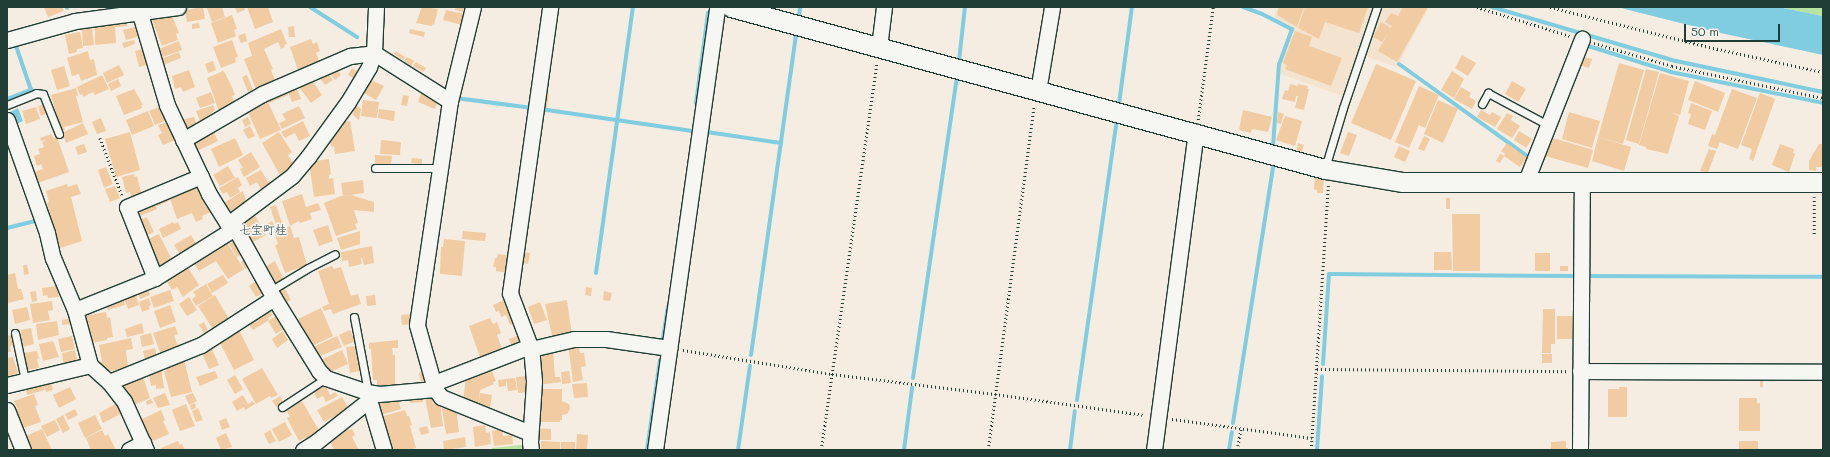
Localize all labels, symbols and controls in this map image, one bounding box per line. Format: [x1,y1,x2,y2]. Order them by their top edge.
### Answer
scale bar [1686,16,1782,42]
text: 50 m [1691,23,1719,39]
district label: 七宝町桂 [239,223,287,237]

